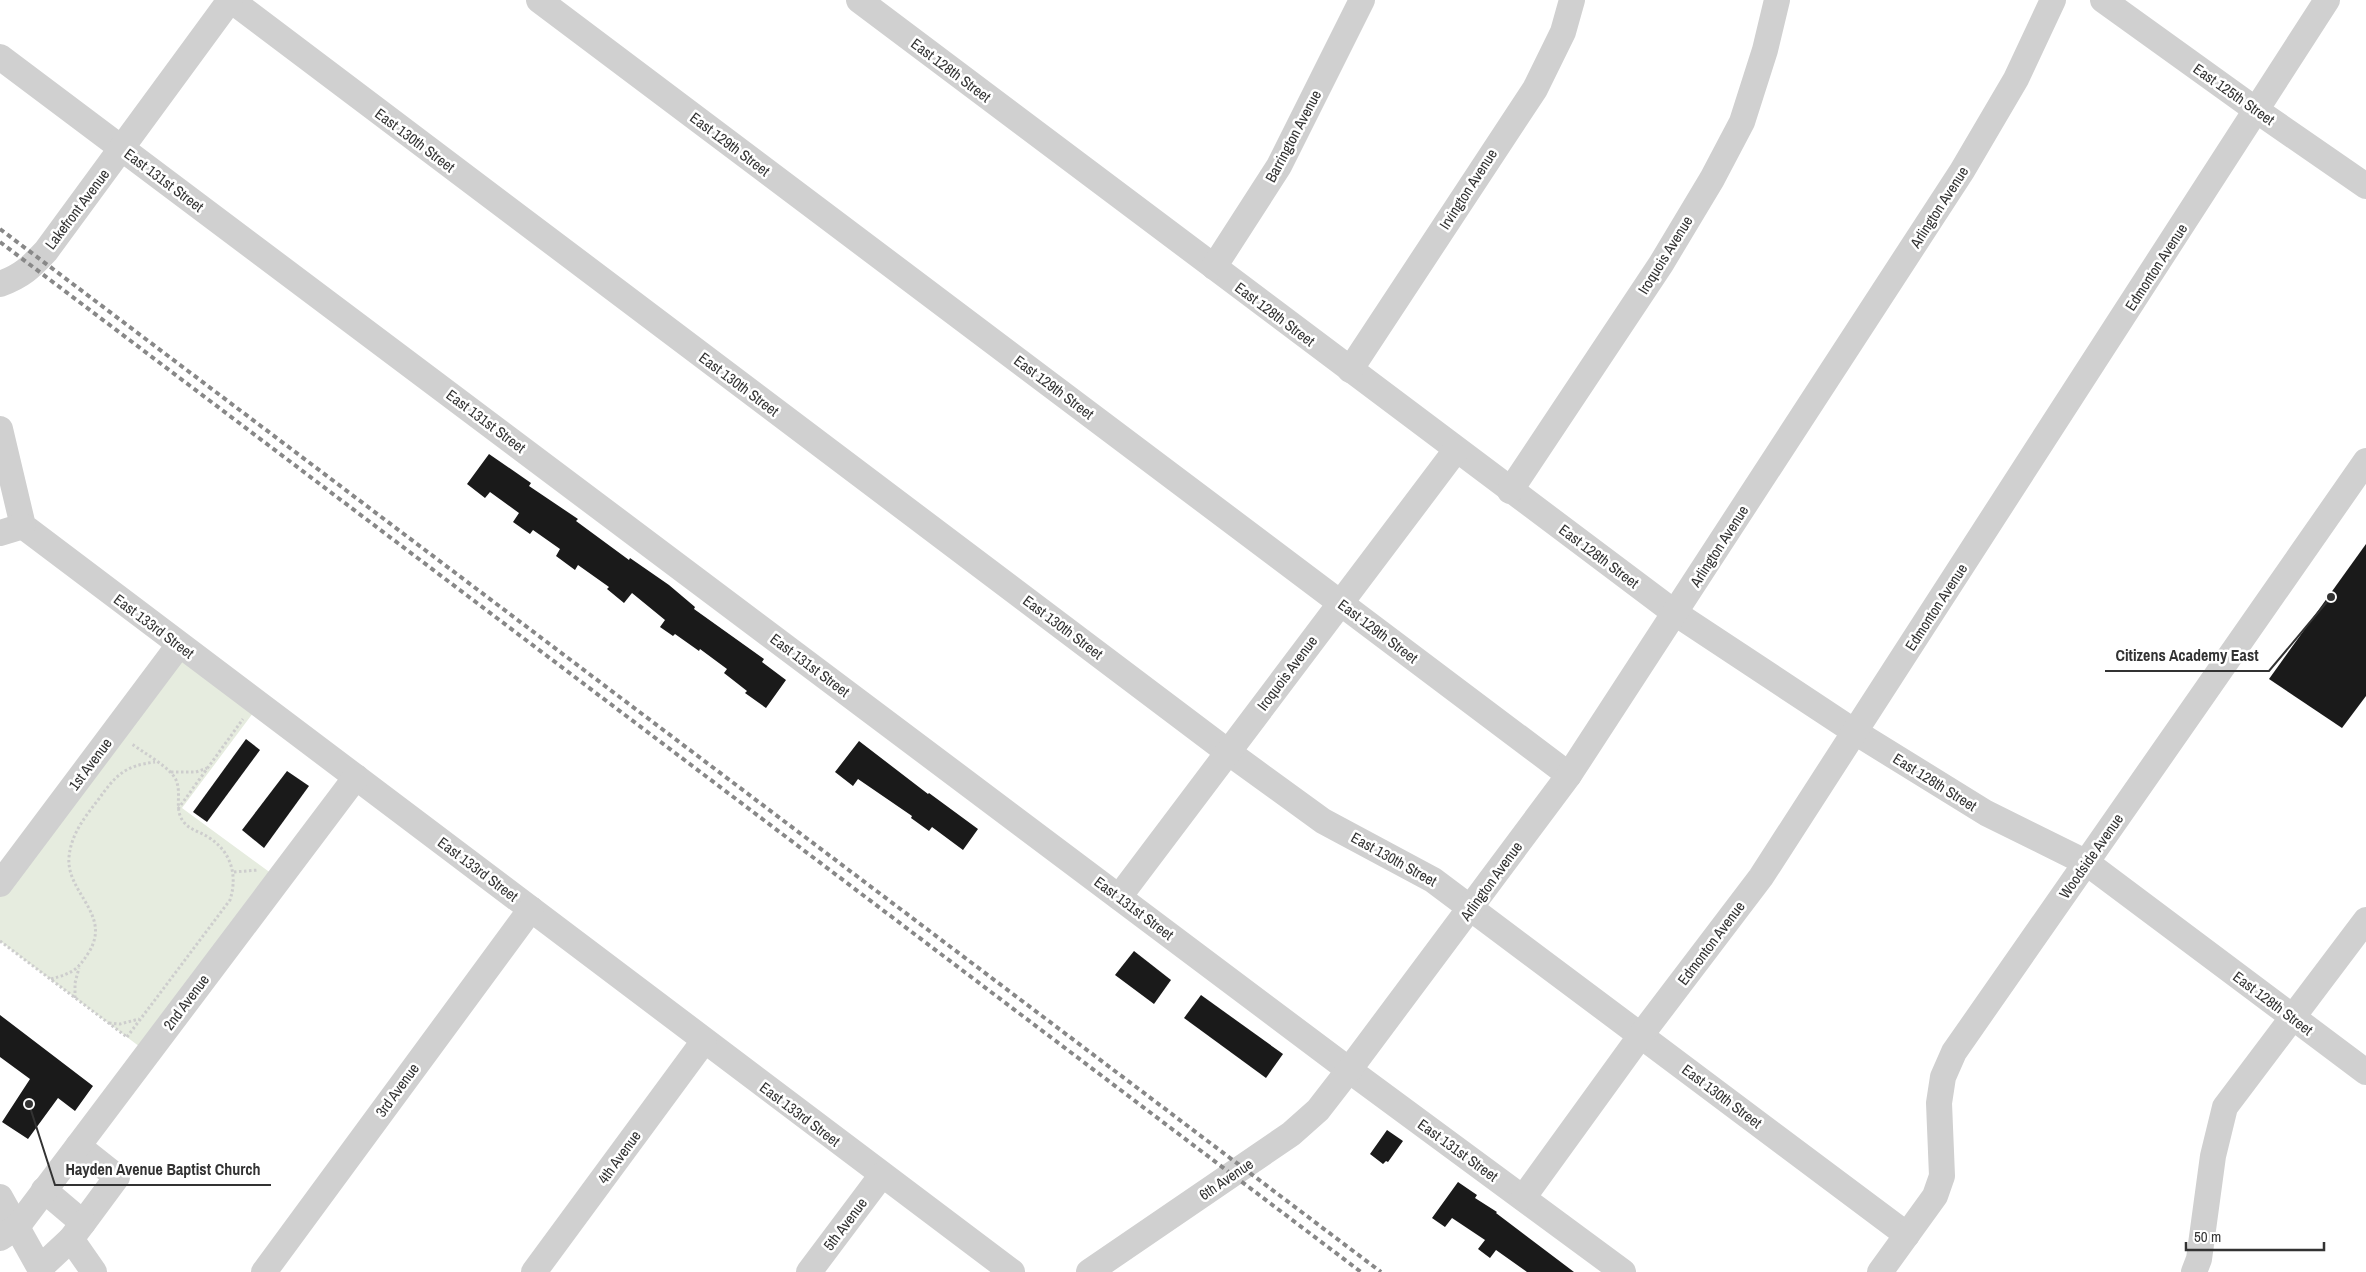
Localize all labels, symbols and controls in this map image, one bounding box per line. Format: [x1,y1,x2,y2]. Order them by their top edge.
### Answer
street label: East 128th Street [907,33,996,107]
street label: East 125th Street [2189,58,2279,130]
street label: Barrington Avenue [1260,86,1326,186]
street label: East 130th Street [371,103,460,177]
street label: East 129th Street [686,107,775,181]
street label: East 131st Street [120,143,208,217]
street label: Irvington Avenue [1434,145,1502,233]
street label: Arlington Avenue [1904,162,1973,253]
street label: Lakefront Avenue [40,164,114,253]
street label: Iroquois Avenue [1633,212,1697,298]
street label: Edmonton Avenue [2120,219,2192,315]
street label: East 128th Street [1231,277,1320,351]
street label: East 130th Street [695,347,784,421]
street label: East 129th Street [1010,350,1099,424]
street label: East 131st Street [442,384,530,458]
street label: Arlington Avenue [1684,501,1753,592]
street label: East 128th Street [1555,519,1644,593]
street label: Edmonton Avenue [1900,559,1972,655]
street label: East 133rd Street [109,589,199,664]
street label: East 130th Street [1019,590,1108,664]
street label: East 129th Street [1334,594,1423,668]
street label: East 131st Street [766,628,854,702]
street label: Iroquois Avenue [1252,631,1322,715]
callout: Citizens Academy East [2105,640,2269,671]
text: Citizens Academy East [2115,644,2259,666]
street label: 1st Avenue [63,733,117,795]
street label: East 128th Street [1889,748,1981,816]
street label: Woodside Avenue [2054,809,2128,903]
street label: East 130th Street [1347,827,1441,892]
street label: East 133rd Street [433,832,523,907]
street label: Arlington Avenue [1454,837,1527,926]
street label: East 131st Street [1090,871,1178,945]
street label: Edmonton Avenue [1672,896,1750,989]
street label: East 128th Street [2229,966,2318,1040]
street label: 2nd Avenue [158,970,214,1034]
street label: 3rd Avenue [370,1059,424,1121]
street label: East 130th Street [1678,1059,1767,1133]
street label: East 133rd Street [755,1077,845,1152]
street label: East 131st Street [1414,1114,1503,1187]
street label: 4th Avenue [592,1126,646,1188]
street label: 6th Avenue [1195,1153,1257,1205]
callout: Hayden Avenue Baptist Church [55,1154,271,1185]
text: Hayden Avenue Baptist Church [65,1158,261,1180]
street label: 5th Avenue [818,1193,872,1255]
scale bar [2186,1220,2324,1252]
text: 50 m [2194,1226,2221,1247]

